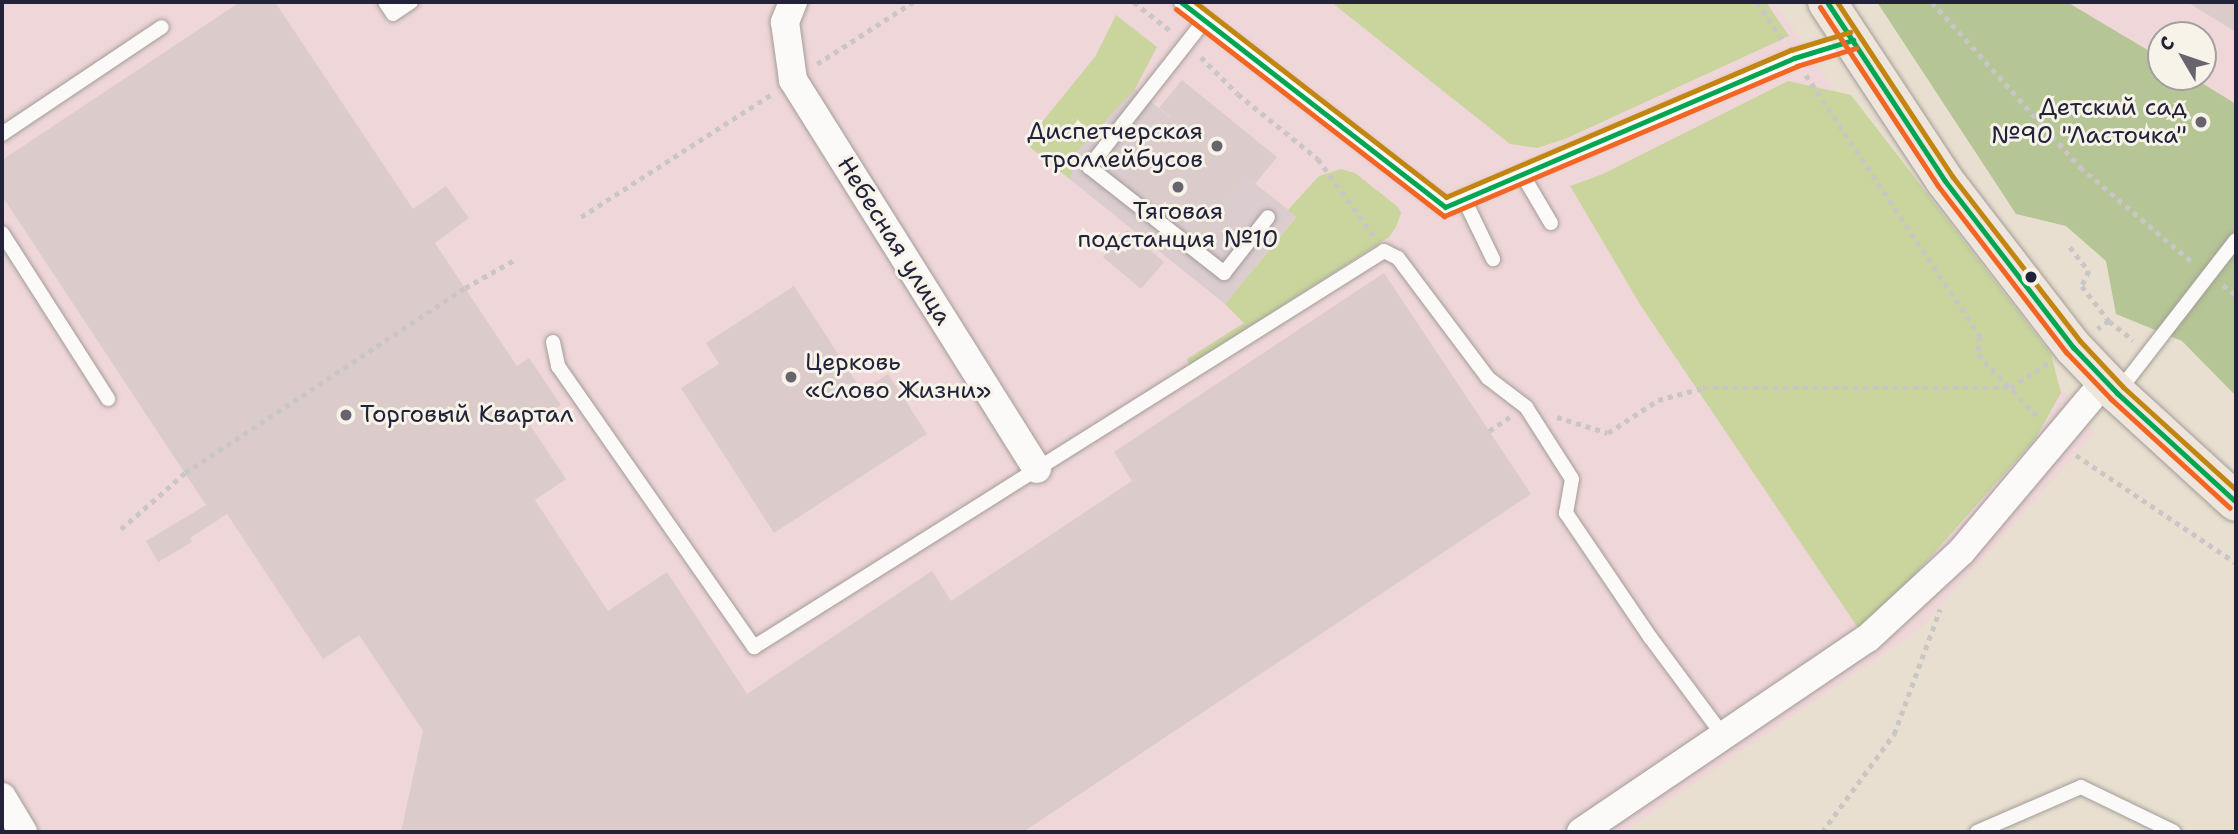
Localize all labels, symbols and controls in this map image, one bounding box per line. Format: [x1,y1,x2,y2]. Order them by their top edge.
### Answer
north arrow [2147,21,2217,91]
text: С [2153,31,2180,56]
place label: Детский сад №90 "Ласточка" [1991,94,2187,150]
marker: Детский сад №90 "Ласточка" [2193,114,2209,130]
place label: Диспетчерская троллейбусов [1027,118,1203,174]
marker: Диспетчерская троллейбусов [1209,138,1225,154]
street label: Небесная улица [831,152,957,330]
marker: Тяговая подстанция №10 [1170,179,1186,195]
place label: Тяговая подстанция №10 [1077,198,1279,254]
unlabelled marker [2024,270,2038,284]
place label: Церковь «Слово Жизни» [805,349,991,405]
marker: Церковь «Слово Жизни» [783,369,799,385]
place label: Торговый Квартал [360,401,573,429]
marker: Торговый Квартал [338,407,354,423]

